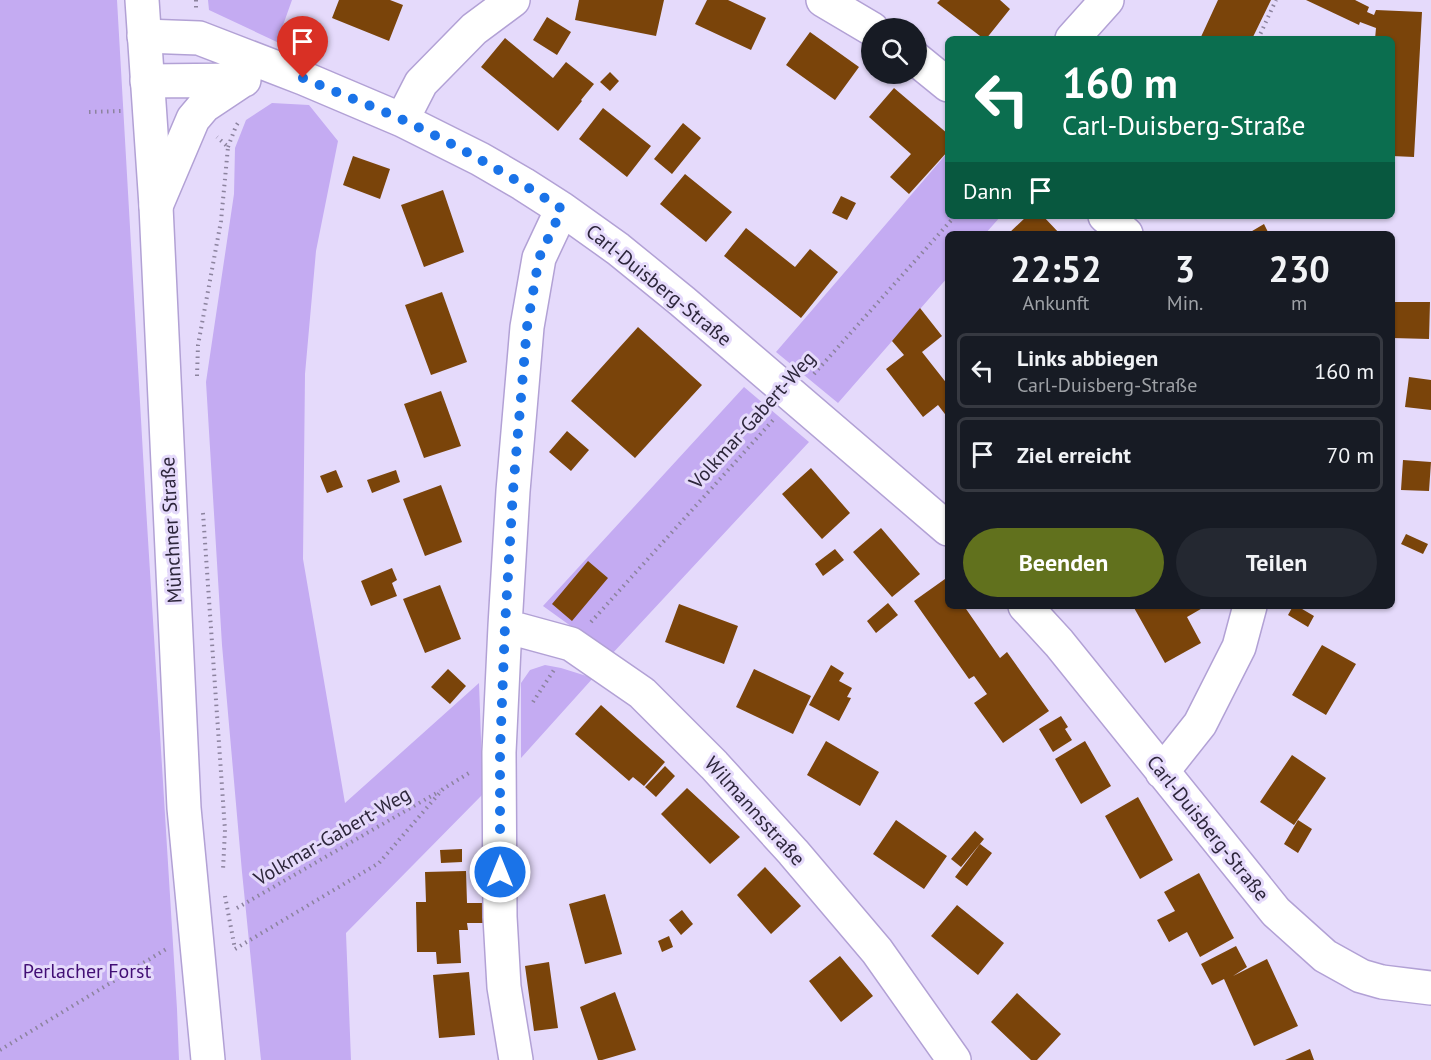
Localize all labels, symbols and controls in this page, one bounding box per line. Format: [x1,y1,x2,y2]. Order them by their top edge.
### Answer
pin [277,16,328,78]
map controls [861,18,927,84]
button: search [861,18,927,84]
icon: arrive [286,25,319,58]
text: 160 m [1062,55,1178,110]
icon: left [963,60,1041,138]
text: Carl-Duisberg-Straße [1062,108,1305,142]
icon: arrive [1024,174,1057,207]
text: Dann [963,177,1012,205]
street label: Carl-Duisberg-Straße [581,218,737,352]
text: 22:52 [1010,245,1102,292]
text: 3 [1175,245,1195,292]
text: 230 [1269,245,1330,292]
text: Ankunft [1023,290,1089,316]
text: Min. [1167,290,1203,316]
text: m [1291,290,1307,316]
text: Links abbiegen [1017,344,1158,372]
street label: Volkmar-Gabert-Weg [683,346,821,495]
icon: left [966,354,999,387]
text: 160 m [1314,357,1374,385]
text: Carl-Duisberg-Straße [1017,372,1197,398]
icon: arrive [966,438,999,471]
text: Ziel erreicht [1017,441,1131,469]
text: 70 m [1326,441,1374,469]
street label: Münchner Straße [154,456,188,604]
button: Beenden [963,528,1164,597]
button: Teilen [1176,528,1377,597]
street label: Carl-Duisberg-Straße [1141,750,1275,906]
street label: Wilmannsstraße [699,751,811,871]
street label: Volkmar-Gabert-Weg [248,781,415,892]
position arrow [468,840,532,904]
park label: Perlacher Forst [23,958,151,984]

